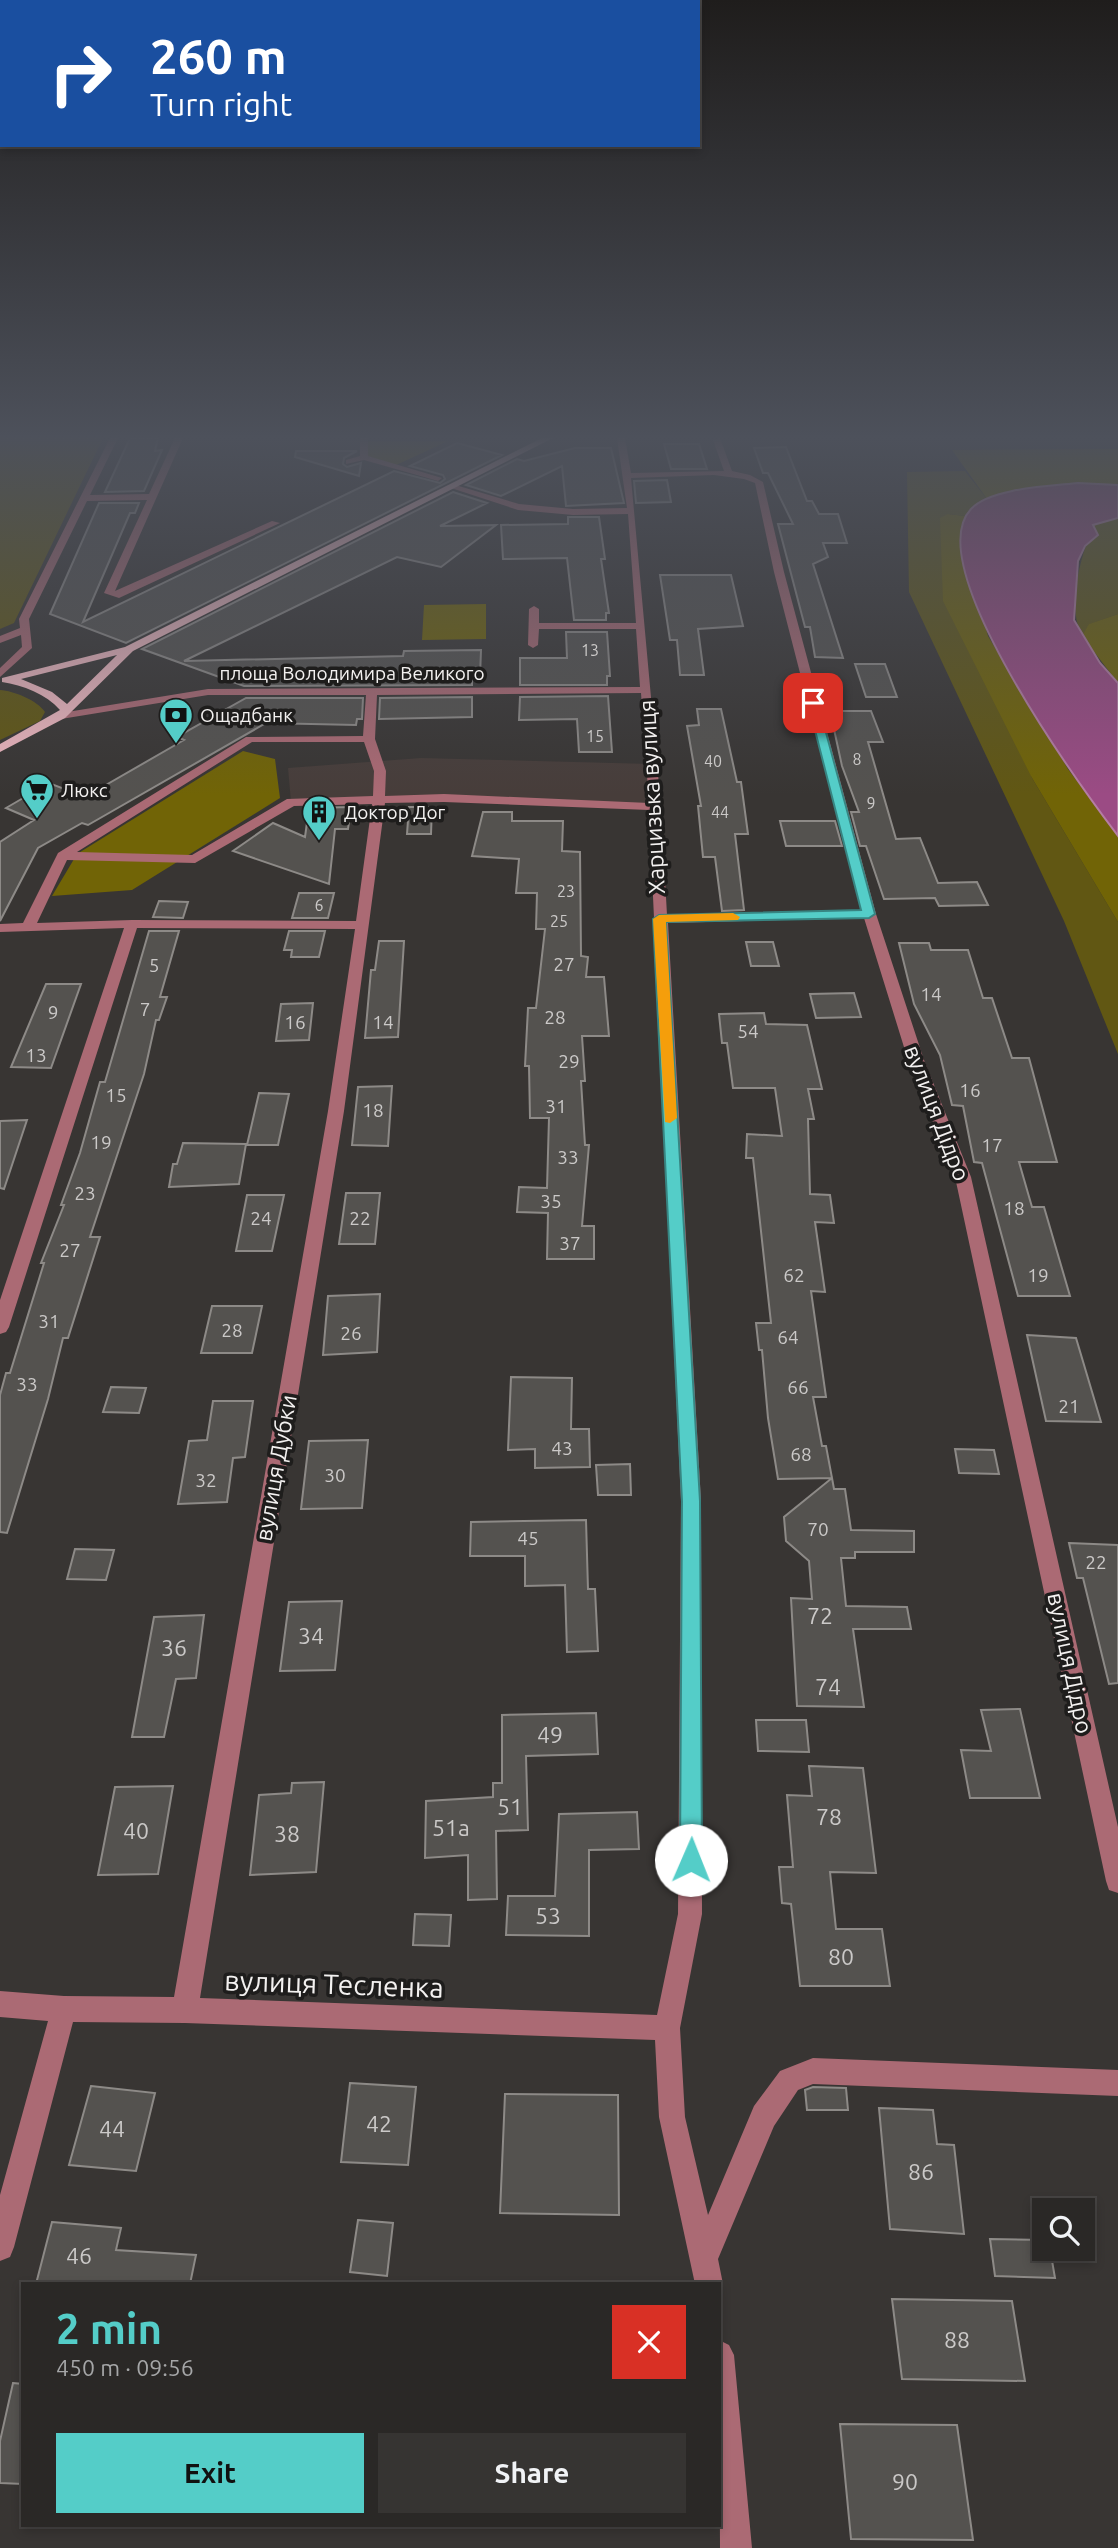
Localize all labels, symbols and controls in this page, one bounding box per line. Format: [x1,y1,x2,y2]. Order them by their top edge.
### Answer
icon: right [35,28,126,119]
text: 260 m [150,28,287,83]
text: Turn right [150,86,292,122]
house number: 13 [581,641,599,659]
street label: площа Володимира Великого [219,662,485,684]
pin [783,673,843,733]
icon: arrive [794,684,832,722]
bank icon: Ощадбанк [157,696,195,745]
street label: Харцизька вулиця [634,699,669,895]
place label: Ощадбанк [200,704,293,726]
house number: 15 [586,727,604,745]
house number: 8 [852,750,862,768]
house number: 40 [704,752,722,770]
supermarket icon: Люкс [18,771,56,820]
place label: Люкс [61,779,108,801]
building icon: Доктор Дог [300,793,338,842]
house number: 9 [866,794,876,812]
place label: Доктор Дог [344,801,446,823]
house number: 44 [711,803,729,821]
house number: 23 [557,882,575,900]
house number: 6 [314,896,324,914]
house number: 25 [550,912,568,930]
house number: 27 [553,953,575,975]
house number: 5 [149,954,159,976]
house number: 14 [920,983,942,1005]
house number: 7 [140,998,150,1020]
house number: 9 [48,1001,58,1023]
house number: 28 [544,1006,566,1028]
house number: 16 [284,1011,306,1033]
house number: 14 [372,1011,394,1033]
house number: 54 [737,1020,759,1042]
street label: вулиця Дідро [900,1041,975,1184]
house number: 13 [25,1044,47,1066]
house number: 29 [558,1050,580,1072]
house number: 16 [959,1079,981,1101]
house number: 15 [105,1084,127,1106]
house number: 31 [545,1095,567,1117]
house number: 18 [362,1099,384,1121]
house number: 19 [90,1131,112,1153]
house number: 17 [981,1134,1003,1156]
house number: 33 [557,1146,579,1168]
house number: 23 [74,1182,96,1204]
house number: 35 [540,1190,562,1212]
house number: 18 [1003,1197,1025,1219]
house number: 24 [250,1207,272,1229]
house number: 22 [349,1207,371,1229]
house number: 37 [559,1232,581,1254]
house number: 27 [59,1239,81,1261]
house number: 62 [783,1264,805,1286]
house number: 19 [1027,1264,1049,1286]
house number: 31 [38,1310,60,1332]
house number: 28 [221,1319,243,1341]
house number: 26 [340,1322,362,1344]
house number: 64 [777,1326,799,1348]
house number: 33 [16,1373,38,1395]
house number: 66 [787,1376,809,1398]
street label: вулиця Дубки [250,1393,301,1543]
house number: 21 [1058,1395,1080,1417]
house number: 43 [551,1437,573,1459]
house number: 68 [790,1443,812,1465]
house number: 30 [324,1464,346,1486]
house number: 32 [195,1469,217,1491]
house number: 70 [807,1518,829,1540]
house number: 45 [517,1527,539,1549]
house number: 22 [1085,1551,1107,1573]
street label: вулиця Дідро [1043,1590,1098,1736]
house number: 72 [807,1603,833,1628]
house number: 34 [298,1623,324,1648]
house number: 36 [161,1635,187,1660]
house number: 74 [815,1674,841,1699]
house number: 49 [537,1722,563,1747]
house number: 51 [497,1794,523,1819]
house number: 78 [816,1804,842,1829]
house number: 51а [432,1815,470,1840]
house number: 40 [123,1818,149,1843]
house number: 38 [274,1821,300,1846]
position arrow [654,1823,728,1897]
house number: 53 [535,1903,561,1928]
house number: 80 [828,1944,854,1969]
street label: вулиця Тесленка [224,1964,444,2003]
house number: 42 [366,2111,392,2136]
house number: 44 [99,2116,125,2141]
house number: 86 [908,2159,934,2184]
map controls [1032,2198,1095,2261]
button: search [1032,2198,1095,2261]
house number: 46 [66,2243,92,2268]
text: 2 min [56,2305,162,2352]
button: close [612,2305,686,2379]
house number: 88 [944,2327,970,2352]
text: 450 m · 09:56 [56,2355,194,2380]
button: Exit [56,2433,364,2513]
button: Share [378,2433,686,2513]
house number: 90 [892,2469,918,2494]

